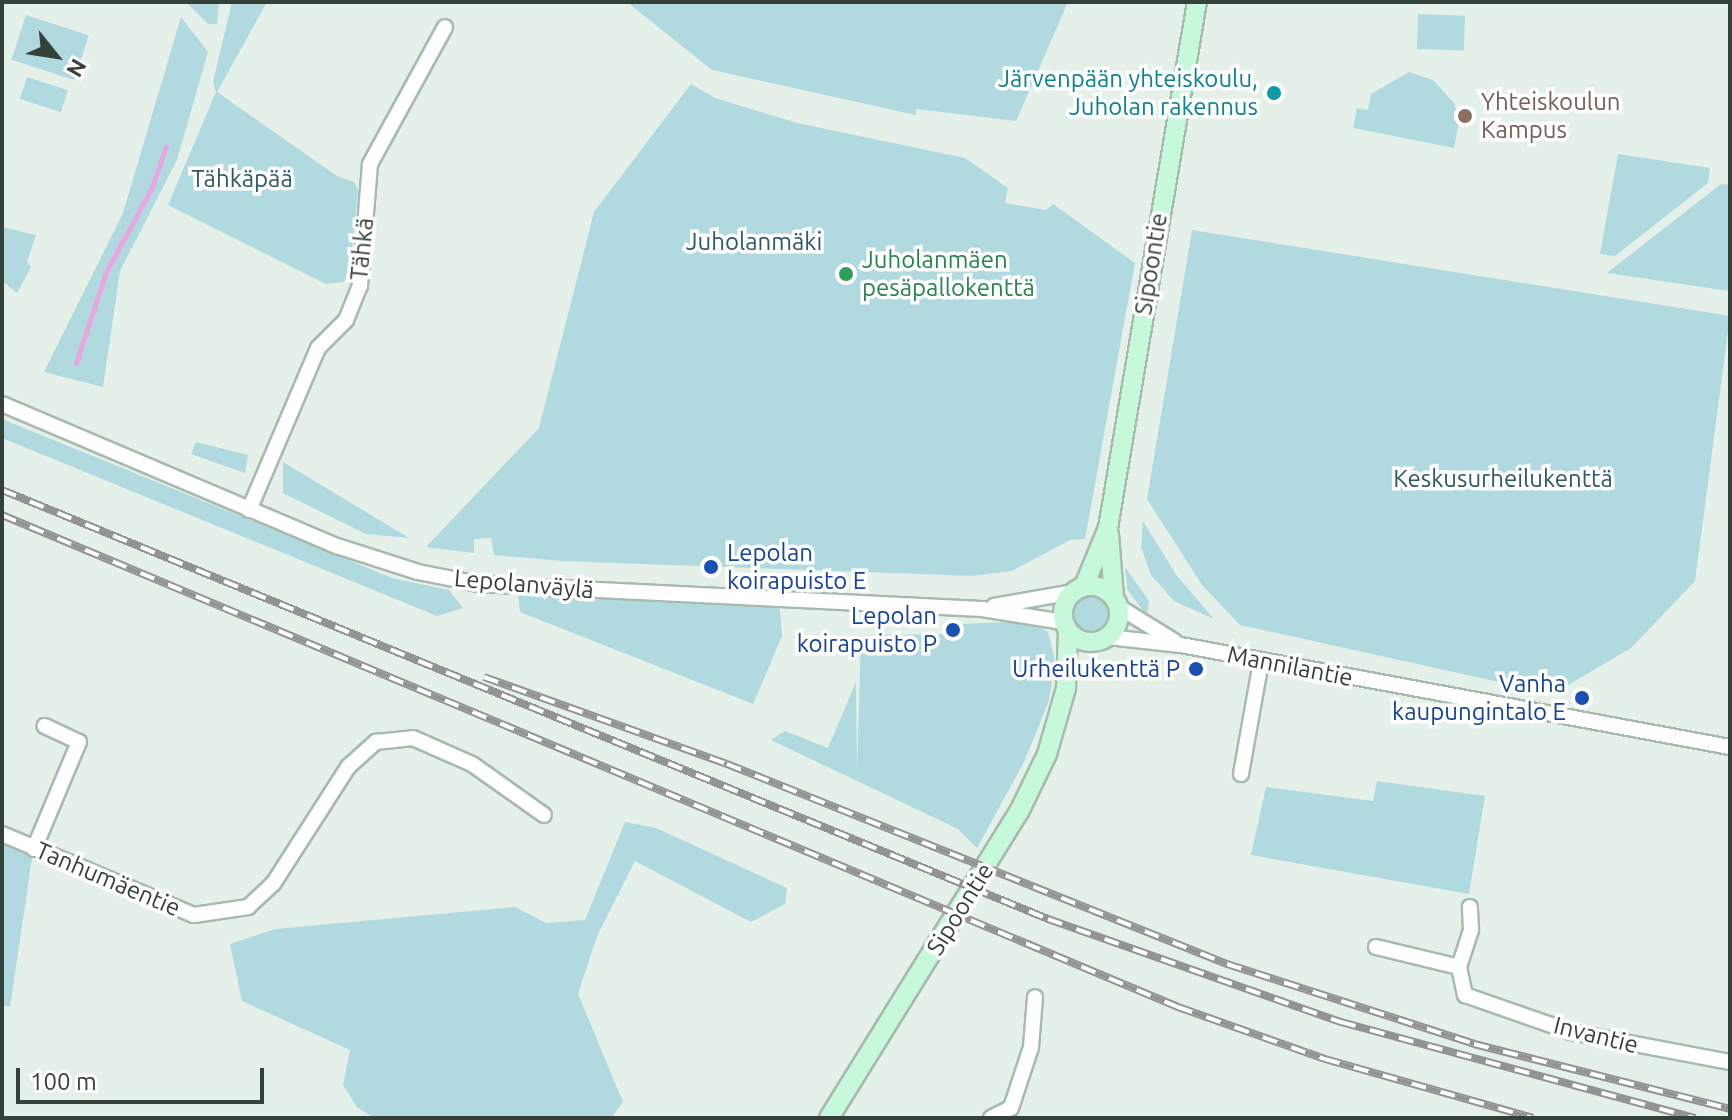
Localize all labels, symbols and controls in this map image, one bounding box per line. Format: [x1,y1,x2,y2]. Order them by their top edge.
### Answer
north arrow [16,16,96,96]
text: N [62,55,92,82]
place label: Järvenpään yhteiskoulu, Juholan rakennus [998,65,1258,121]
marker: Järvenpään yhteiskoulu, Juholan rakennus [1265,84,1283,102]
place label: Yhteiskoulun Kampus [1481,88,1621,144]
marker: Yhteiskoulun Kampus [1456,107,1474,125]
park label: Tähkäpää [191,165,293,193]
street label: Sipoontie [1129,211,1173,317]
street label: Tähkä [344,216,380,282]
park label: Juholanmäki [686,228,822,256]
place label: Juholanmäen pesäpallokenttä [862,246,1035,302]
marker: Juholanmäen pesäpallokenttä [837,265,855,283]
park label: Keskusurheilukenttä [1393,465,1613,493]
place label: Lepolan koirapuisto E [727,539,866,595]
marker: Lepolan koirapuisto E [702,558,720,576]
street label: Lepolanväylä [453,564,595,604]
place label: Lepolan koirapuisto P [797,602,937,658]
marker: Lepolan koirapuisto P [944,621,962,639]
street label: Mannilantie [1225,640,1355,692]
place label: Urheilukenttä P [1012,655,1180,683]
marker: Urheilukenttä P [1187,660,1205,678]
place label: Vanha kaupungintalo E [1392,670,1566,726]
marker: Vanha kaupungintalo E [1573,689,1591,707]
street label: Tanhumäentie [31,836,185,922]
street label: Sipoontie [921,858,999,960]
street label: Invantie [1551,1011,1641,1059]
scale bar [20,1052,268,1102]
text: 100 m [30,1068,97,1095]

